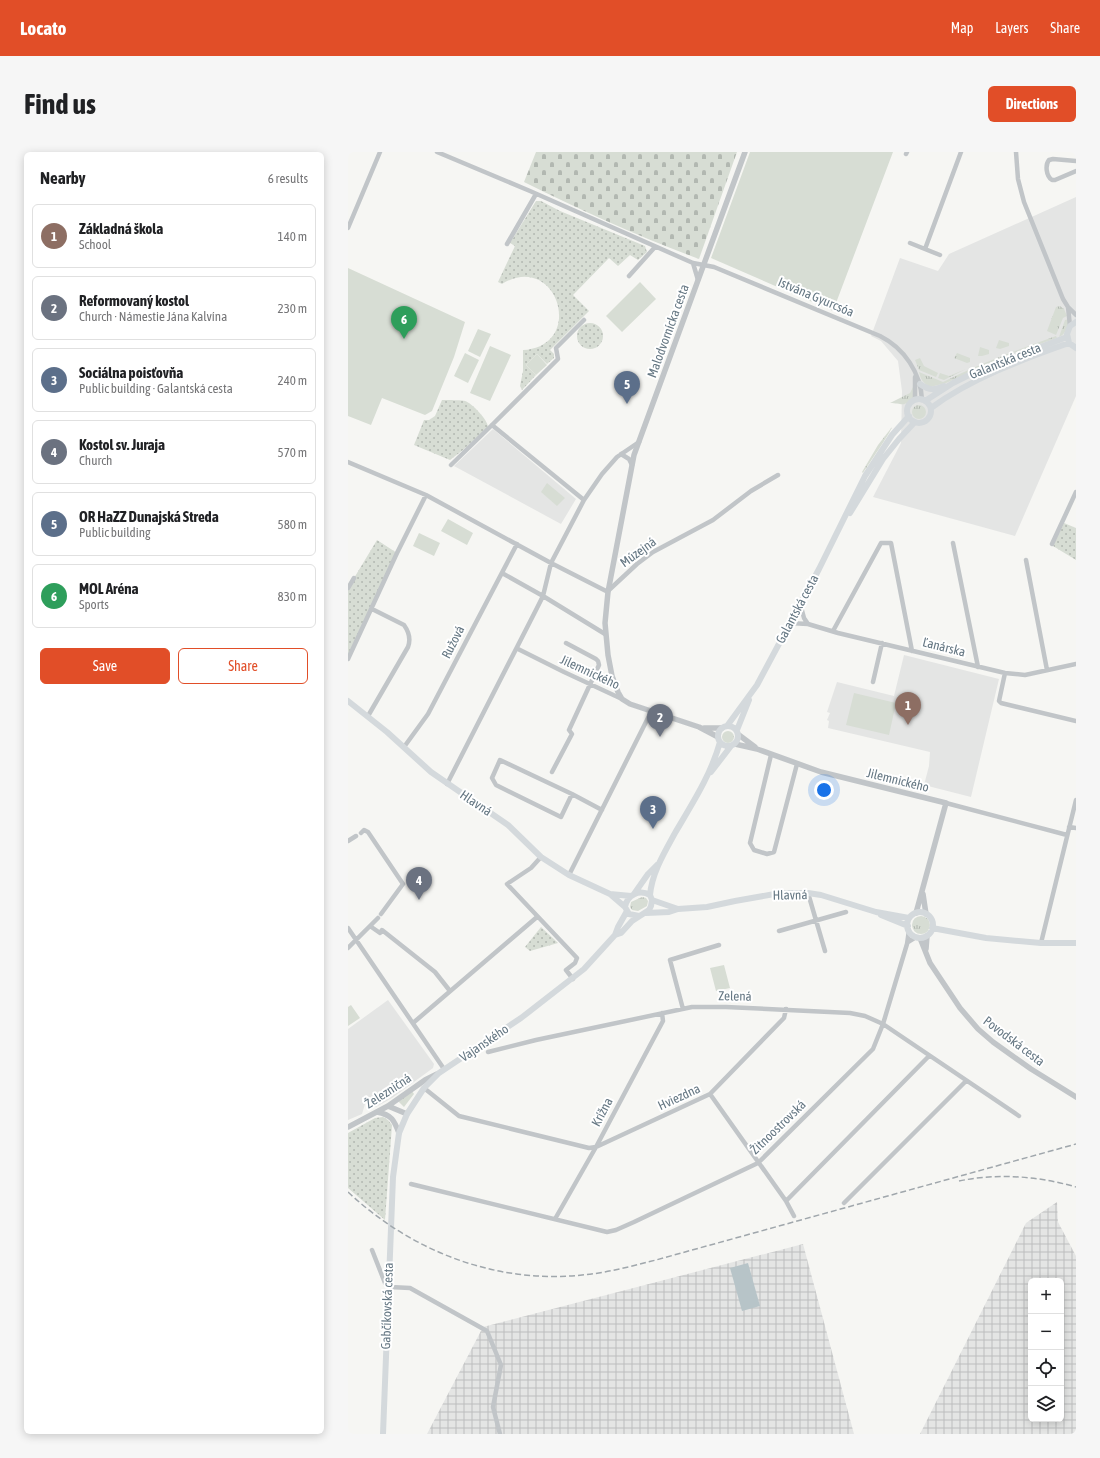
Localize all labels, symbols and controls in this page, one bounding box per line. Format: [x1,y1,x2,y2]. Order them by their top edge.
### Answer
text: Locato [20,17,66,39]
text: Map [951,20,973,36]
text: Layers [995,20,1028,36]
text: Share [1050,20,1080,36]
button: Directions [988,86,1076,122]
text: Find us [24,88,96,120]
text: Nearby [40,168,86,188]
text: 6 results [268,171,308,186]
text: Základná škola [79,220,163,237]
text: 1 [51,229,57,244]
text: 140 m [278,229,307,244]
text: School [79,237,111,252]
street label: Istvána Gyurcsóa [776,274,856,320]
street label: Malodvornícka cesta [644,282,692,380]
text: Reformovaný kostol [79,292,189,309]
text: 2 [51,301,57,316]
text: 230 m [278,301,307,316]
pin: 6 [391,306,417,339]
text: Church · Námestie Jána Kalvína [79,309,227,324]
street label: Galantská cesta [967,340,1043,382]
text: Sociálna poisťovňa [79,364,183,381]
pin: 5 [614,371,640,404]
text: 3 [51,373,57,388]
text: 240 m [278,373,307,388]
text: Public building · Galantská cesta [79,381,233,396]
text: Kostol sv. Juraja [79,436,165,453]
text: 4 [51,445,57,460]
text: 570 m [278,445,307,460]
text: Church [79,453,112,468]
text: OR HaZZ Dunajská Streda [79,508,219,525]
text: 5 [51,517,57,532]
text: 580 m [278,517,307,532]
text: Public building [79,525,151,540]
street label: Múzejná [617,534,659,570]
street label: Galantská cesta [773,572,821,646]
text: MOL Aréna [79,580,139,597]
text: 6 [51,589,57,604]
text: 830 m [278,589,307,604]
text: Sports [79,597,109,612]
street label: Ružová [438,623,468,661]
street label: Ľanárska [921,634,967,660]
button: Save [40,648,170,684]
button: Share [178,648,308,684]
street label: Jilemnického [558,652,622,692]
pin: 1 [895,692,921,725]
pin: 2 [647,704,673,737]
street label: Jilemnického [865,765,931,795]
your location [814,780,834,800]
street label: Hlavná [457,787,495,819]
pin: 3 [640,796,666,829]
pin: 4 [406,867,432,900]
street label: Hlavná [772,887,808,903]
street label: Zelená [718,988,752,1004]
street label: Povodská cesta [980,1013,1048,1069]
street label: Vajanského [457,1021,511,1065]
street label: Železničná [362,1071,414,1111]
street label: Hviezdna [655,1081,703,1113]
street label: Krížna [588,1095,616,1129]
street label: Žitnoostrovská [747,1097,809,1157]
street label: Gabčíkovská cesta [378,1262,396,1350]
map controls [1028,1278,1064,1422]
button: + [1028,1278,1064,1314]
button: − [1028,1314,1064,1350]
button: locate [1028,1350,1064,1386]
button: layers [1028,1386,1064,1422]

